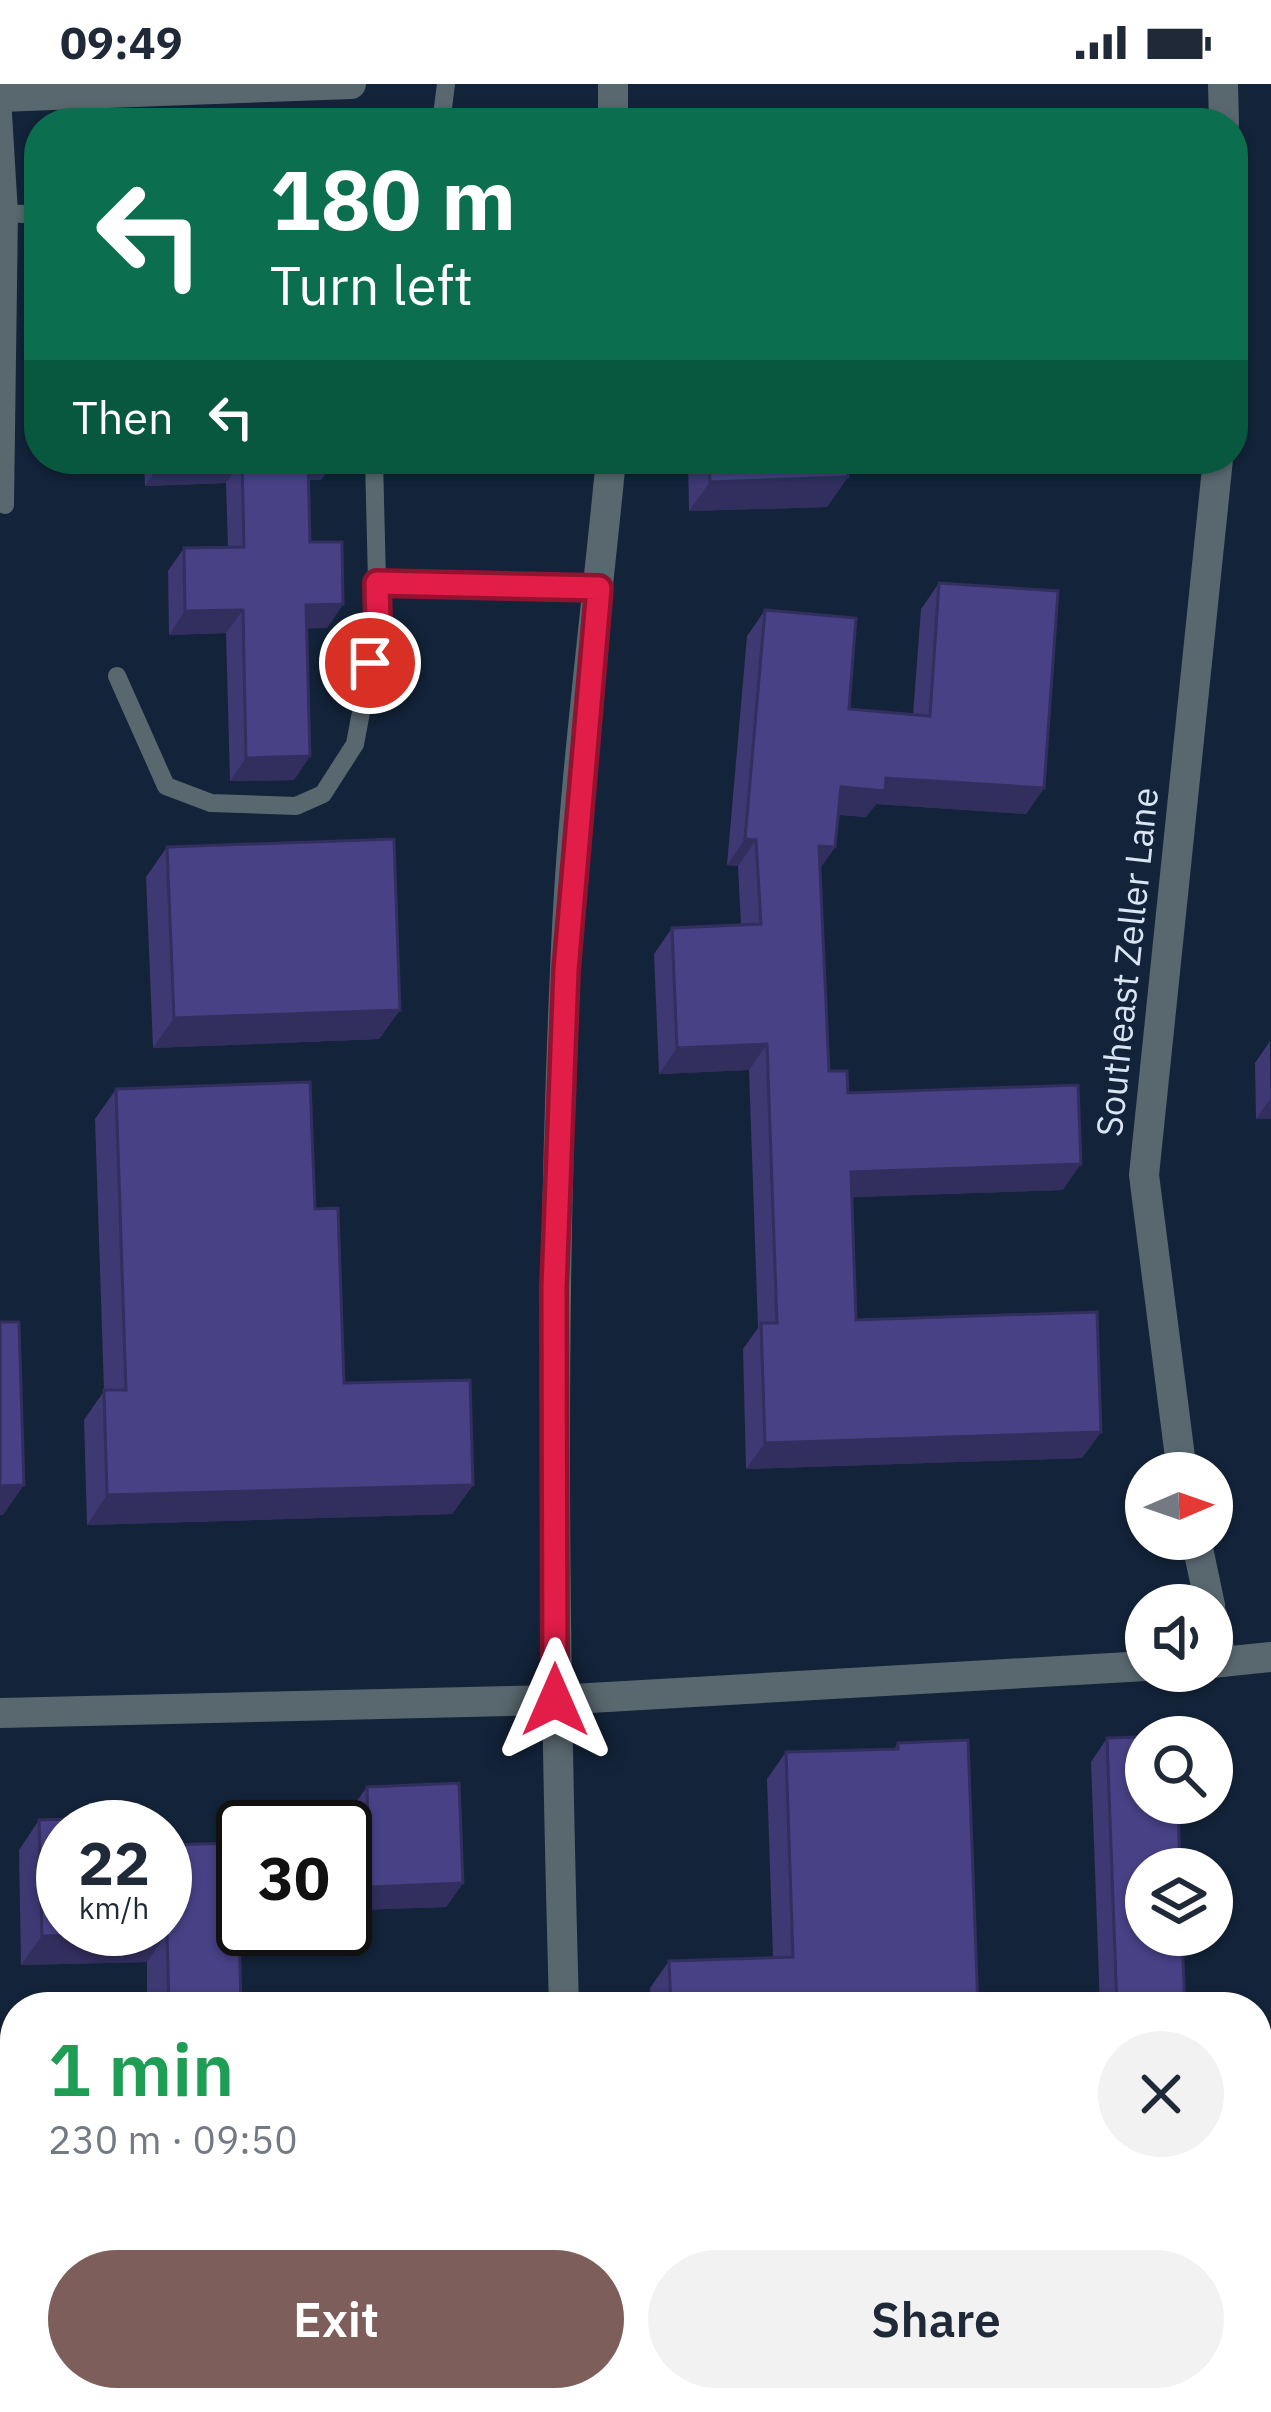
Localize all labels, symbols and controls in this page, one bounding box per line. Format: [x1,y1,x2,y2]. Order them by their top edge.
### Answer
text: 09:49 [60,13,183,71]
text: 180 m [270,144,516,253]
icon: left [72,156,228,312]
text: Turn left [270,250,473,320]
icon: left [198,384,264,450]
text: Then [72,388,174,446]
pin [319,612,421,714]
icon: arrive [337,630,403,696]
street label: Southeast Zeller Lane [1085,785,1168,1139]
north arrow [1125,1452,1233,1560]
map controls [1125,1452,1233,1956]
button: sound [1125,1584,1233,1692]
position arrow [492,1637,618,1763]
button: search [1125,1716,1233,1824]
speed limit sign: 30 [216,1800,372,1956]
text: 22 [78,1823,150,1902]
button: layers [1125,1848,1233,1956]
text: km/h [79,1888,149,1927]
text: 1 min [48,2022,234,2116]
button: close [1098,2031,1224,2157]
text: 230 m · 09:50 [48,2114,298,2165]
button: Exit [48,2250,624,2388]
button: Share [648,2250,1224,2388]

